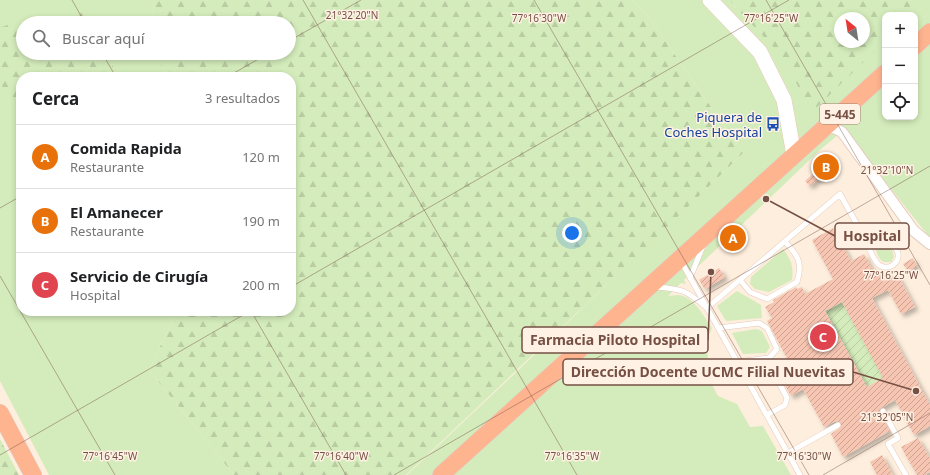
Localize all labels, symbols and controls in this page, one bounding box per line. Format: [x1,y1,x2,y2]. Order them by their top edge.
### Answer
text: 21°32'20"N [326,8,378,22]
text: 77°16'30"W [512,11,567,25]
text: 77°16'25"W [744,11,799,25]
north arrow [834,12,870,48]
map controls [882,12,918,120]
button: + [882,12,918,48]
search box [16,16,296,60]
icon: search [30,27,52,49]
text: Buscar aquí [62,28,145,48]
button: − [882,48,918,84]
button: locate [882,84,918,120]
text: Cerca [32,87,79,110]
text: 3 resultados [205,89,280,107]
road number: 5-445 [820,104,860,124]
place label: Piquera de Coches Hospital [664,108,762,141]
bus stop icon: Piquera de Coches Hospital [765,116,781,132]
text: Comida Rapida [70,138,182,158]
text: A [41,148,50,166]
text: 120 m [242,148,280,166]
pin: B [813,152,839,182]
text: Restaurante [70,158,144,176]
text: 21°32'10"N [861,163,913,177]
text: El Amanecer [70,202,163,222]
text: B [41,212,49,230]
text: 190 m [242,212,280,230]
text: Restaurante [70,222,144,240]
your location [562,223,582,243]
pin: A [720,223,746,253]
callout: Hospital [835,223,909,249]
text: Hospital [843,226,901,245]
text: Servicio de Cirugía [70,266,208,286]
text: 77°16'25"W [864,268,919,282]
text: C [41,276,49,294]
text: 200 m [242,276,280,294]
text: Hospital [70,286,120,304]
pin: C [810,322,836,352]
callout: Farmacia Piloto Hospital [522,327,708,353]
text: Farmacia Piloto Hospital [530,330,700,349]
callout: Dirección Docente UCMC Filial Nuevitas [563,359,853,385]
text: Dirección Docente UCMC Filial Nuevitas [571,362,845,381]
text: 21°32'05"N [861,410,913,424]
text: 77°16'45"W [83,449,138,463]
text: 77°16'40"W [314,449,369,463]
text: 77°16'35"W [545,449,600,463]
text: 77°16'30"W [777,449,832,463]

